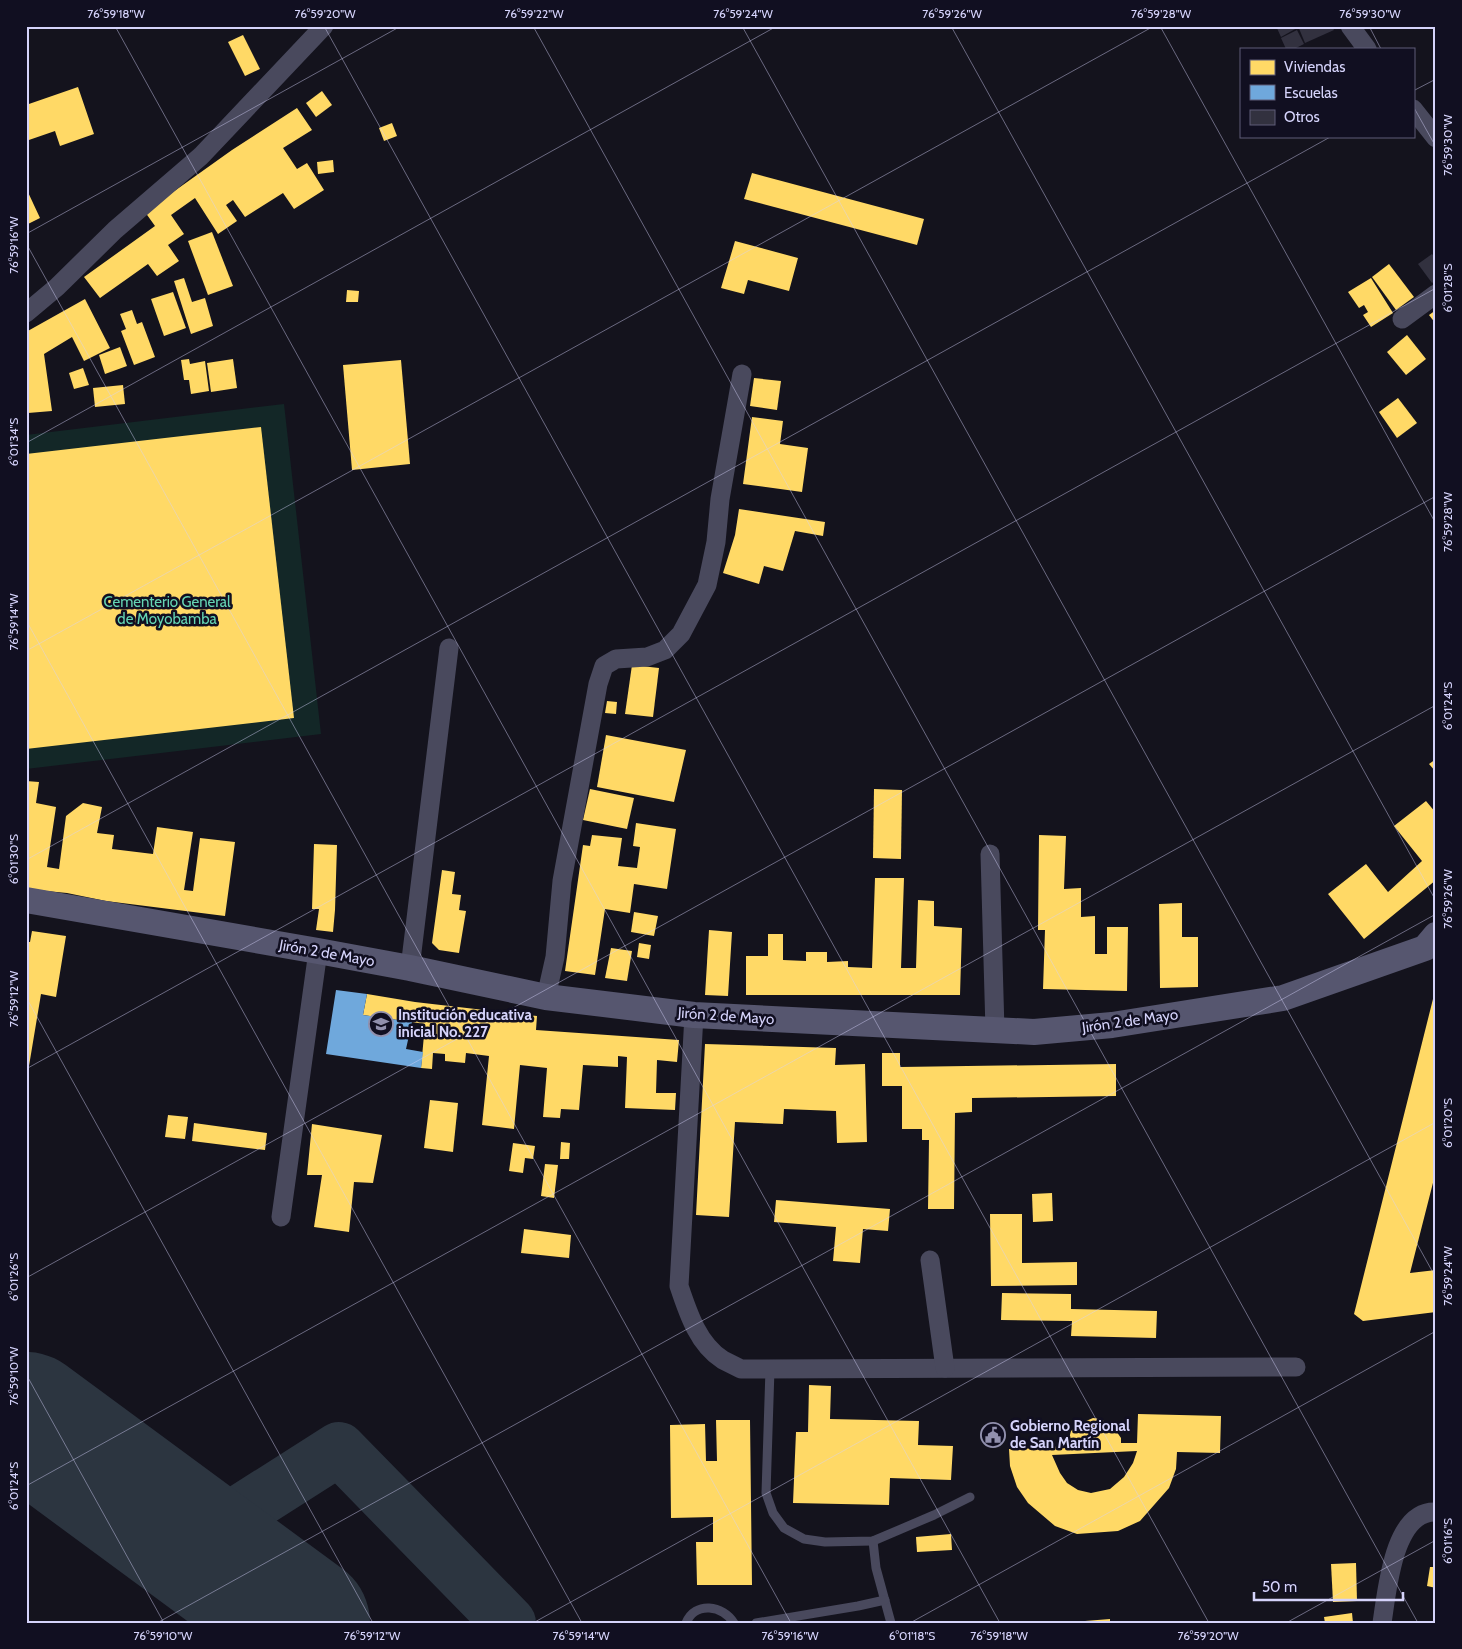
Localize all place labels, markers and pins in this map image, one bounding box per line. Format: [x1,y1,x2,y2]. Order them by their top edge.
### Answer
place label: Institución educativa inicial No. 227 [398,1006,532,1041]
school or university icon: Institución educativa inicial No. 227 [368,1011,394,1037]
place label: Gobierno Regional de San Martín [1010,1417,1130,1452]
public building icon: Gobierno Regional de San Martín [980,1422,1006,1448]

